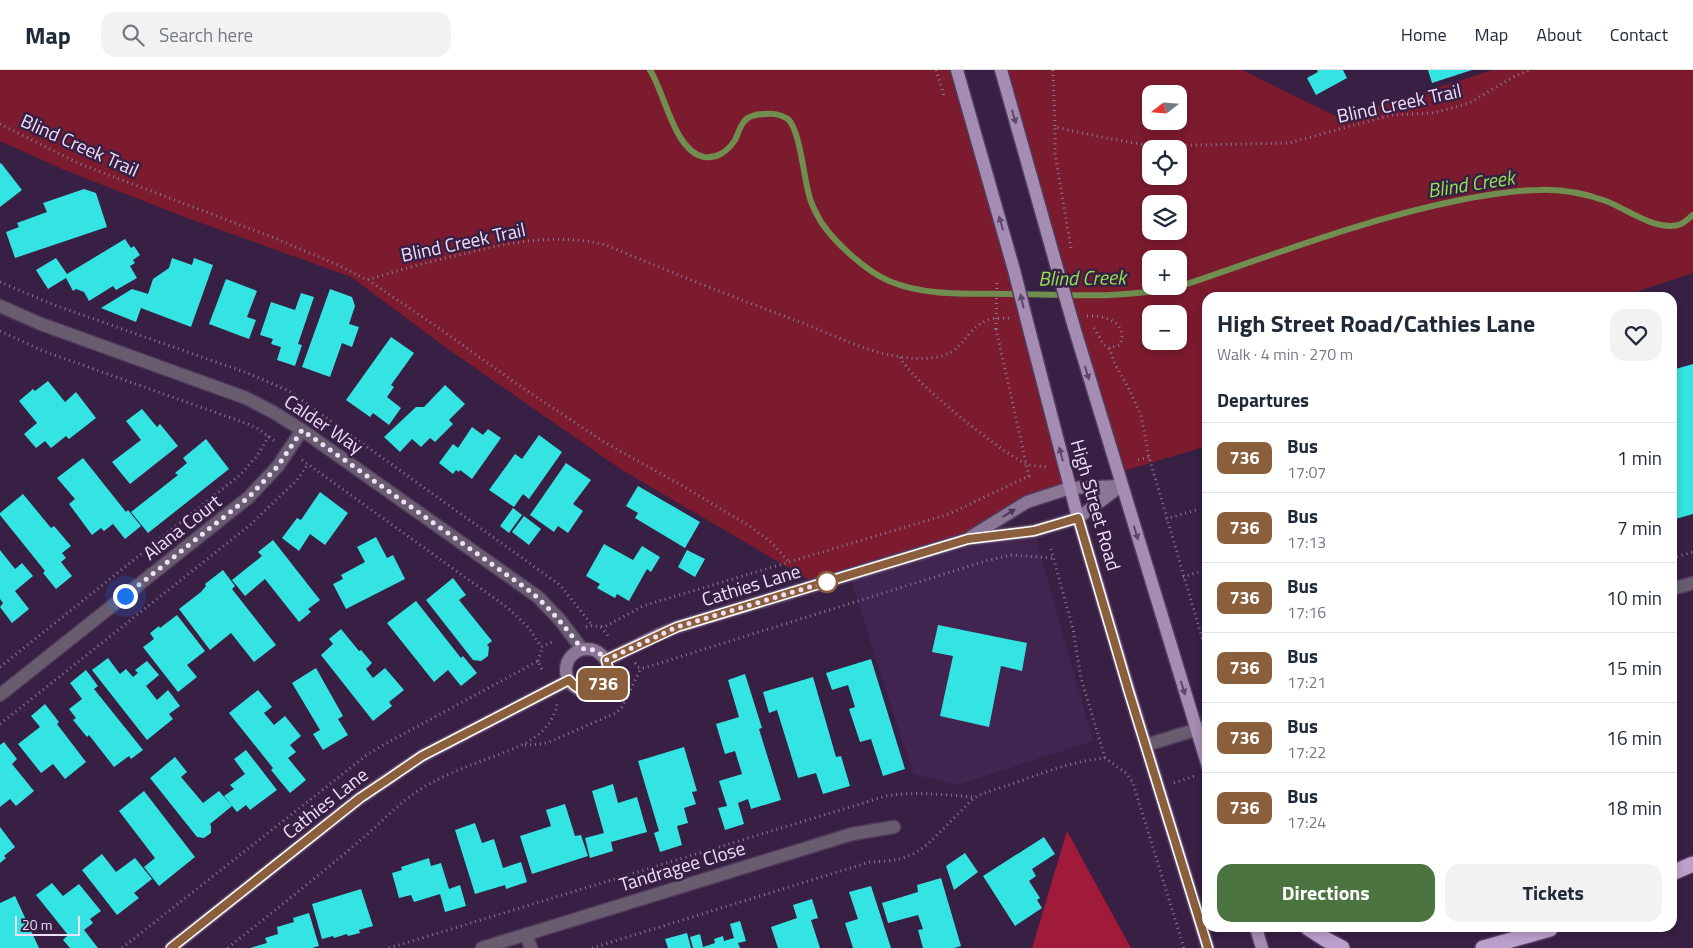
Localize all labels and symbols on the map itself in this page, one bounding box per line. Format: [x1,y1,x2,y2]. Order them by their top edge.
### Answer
street label: Blind Creek Trail [1334,75,1464,130]
north arrow [1142,85,1188,130]
street label: Blind Creek Trail [16,106,144,184]
one-way arrow [1010,109,1018,124]
water label: Blind Creek [1425,161,1519,206]
street label: Blind Creek Trail [398,214,528,269]
one-way arrow [997,215,1005,230]
water label: Blind Creek [1038,261,1128,294]
one-way arrow [1018,294,1026,309]
one-way arrow [1084,366,1092,381]
street label: Calder Way [279,386,370,461]
street label: High Street Road [1064,436,1129,574]
one-way arrow [1057,447,1065,462]
street label: Alana Court [136,486,227,567]
one-way arrow [1003,508,1016,518]
one-way arrow [1132,526,1140,541]
street label: Cathies Lane [698,556,804,613]
unlabelled marker [816,571,838,593]
your location [113,584,138,609]
line badge: 736 [574,668,632,700]
one-way arrow [1180,681,1188,696]
street label: Cathies Lane [276,760,374,845]
street label: Tandragee Close [615,833,748,898]
scale bar [15,913,80,936]

